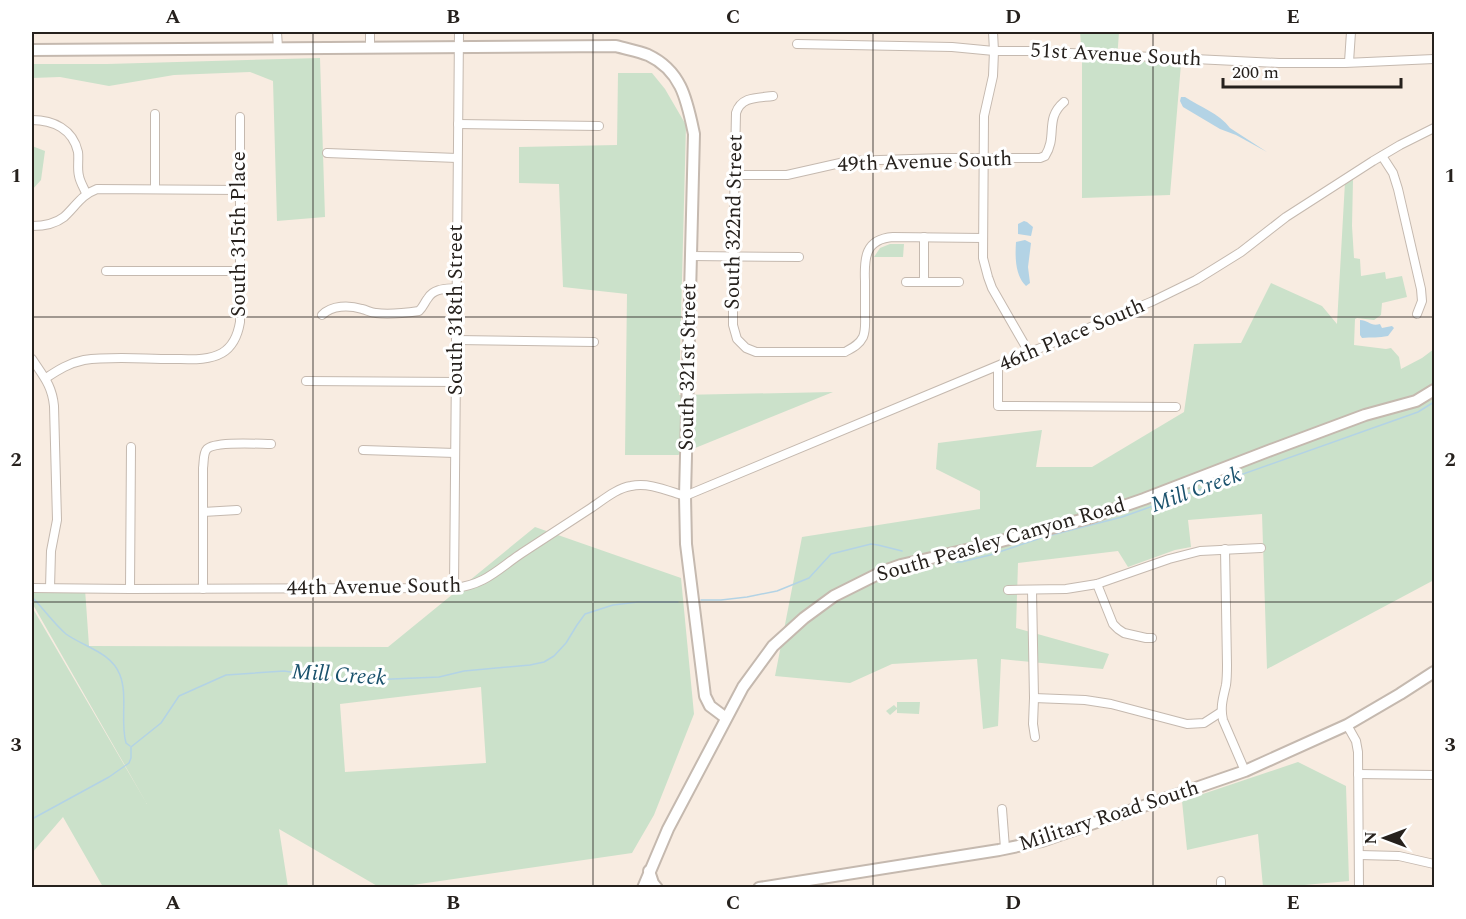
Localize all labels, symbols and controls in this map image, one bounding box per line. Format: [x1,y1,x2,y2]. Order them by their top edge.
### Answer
text: A [165,2,181,32]
text: B [446,2,460,32]
text: C [726,2,740,32]
text: D [1005,2,1021,32]
text: E [1286,2,1300,32]
street label: 51st Avenue South [1030,35,1202,75]
scale bar [1223,51,1402,89]
text: 200 m [1232,59,1279,86]
street label: South 322nd Street [716,134,752,310]
street label: 49th Avenue South [837,143,1013,181]
street label: South 315th Place [223,151,255,317]
text: 1 [10,161,22,191]
text: 1 [1444,161,1456,191]
street label: South 318th Street [440,224,472,396]
street label: South 321st Street [671,283,705,451]
street label: 46th Place South [994,290,1150,380]
text: 2 [10,445,22,475]
text: 2 [1444,445,1456,475]
water label: Mill Creek [1146,458,1246,522]
street label: South Peasley Canyon Road [873,489,1129,591]
street label: 44th Avenue South [286,569,462,605]
water label: Mill Creek [291,655,387,695]
text: 3 [10,730,22,760]
text: 3 [1444,730,1456,760]
street label: Military Road South [1015,772,1203,860]
north arrow [1355,808,1415,868]
text: N [1359,831,1383,845]
text: A [165,888,181,918]
text: B [446,888,460,918]
text: C [726,888,740,918]
text: D [1005,888,1021,918]
text: E [1286,888,1300,918]

